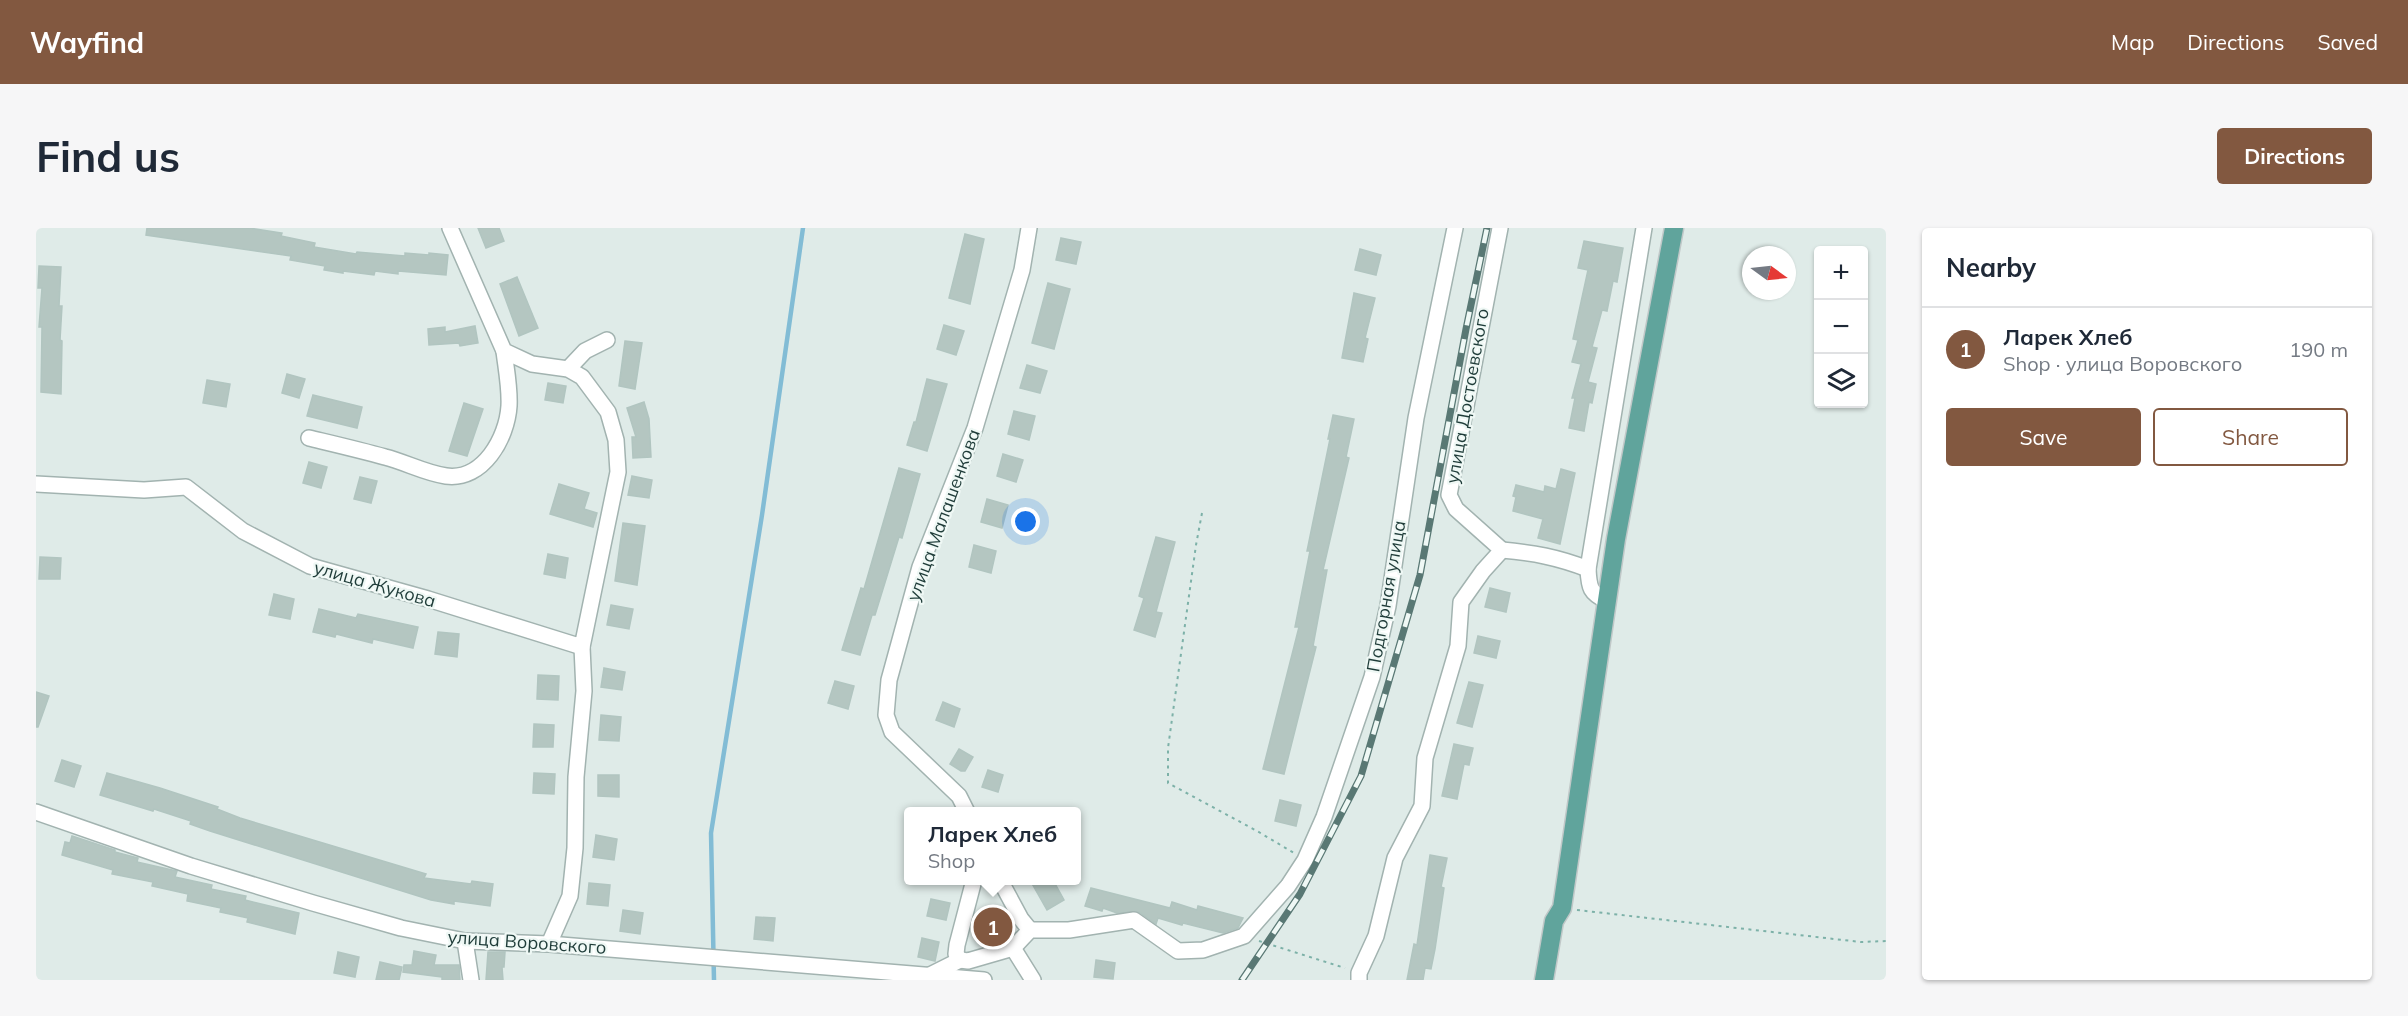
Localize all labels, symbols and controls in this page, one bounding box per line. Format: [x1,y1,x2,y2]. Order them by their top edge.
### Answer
text: Wayfind [30,25,144,60]
text: Map [2111,29,2154,55]
text: Directions [2187,29,2284,55]
text: Saved [2317,29,2378,55]
button: Directions [2217,128,2372,184]
text: Find us [36,130,180,183]
north arrow [1742,246,1796,300]
map controls [1814,246,1868,408]
button: + [1814,246,1868,300]
text: Nearby [1946,251,2036,284]
button: − [1814,300,1868,354]
street label: улица Достоевского [1440,307,1494,485]
text: Ларек Хлеб [2003,323,2133,351]
text: 1 [1960,337,1972,362]
text: 190 m [2289,337,2348,362]
text: Shop · улица Воровского [2003,351,2242,376]
button: layers [1814,354,1868,408]
button: Save [1946,408,2141,466]
button: Share [2153,408,2348,466]
street label: улица Малашенкова [901,426,985,604]
your location [1011,507,1040,536]
street label: Подгорная улица [1361,518,1411,674]
street label: улица Жукова [311,556,439,612]
popup [904,807,1081,885]
text: Ларек Хлеб [928,820,1057,848]
text: Shop [928,848,975,873]
pin: 1 [974,904,1012,950]
street label: улица Воровского [447,925,607,959]

